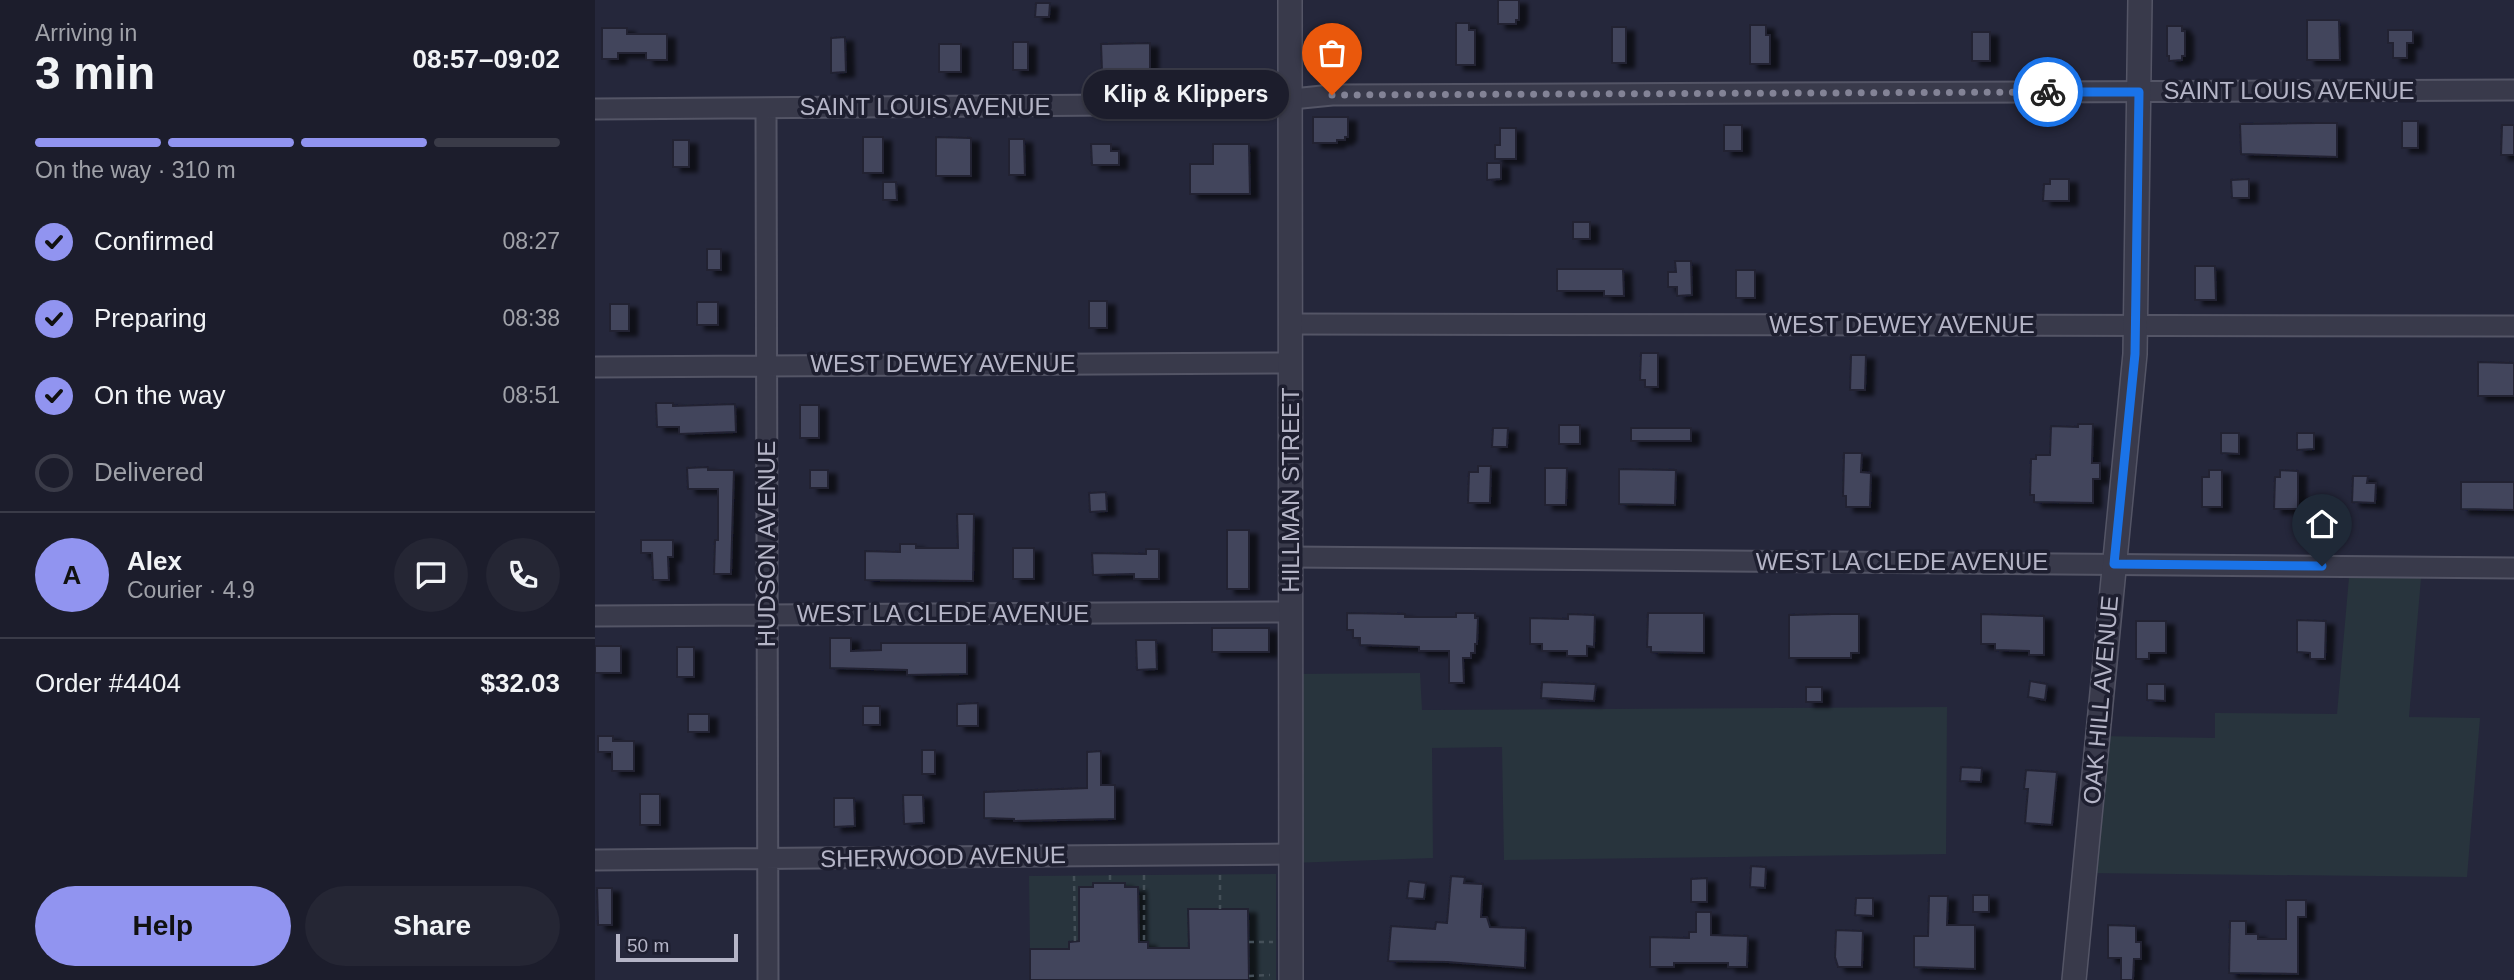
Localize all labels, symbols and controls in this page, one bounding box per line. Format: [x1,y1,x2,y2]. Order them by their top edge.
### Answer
text: Arriving in [35,20,137,46]
pin [1302,23,1362,95]
icon: bag [1313,34,1351,72]
text: 08:57–09:02 [413,44,560,74]
text: 3 min [35,47,155,99]
courier [2013,57,2083,127]
callout: Klip & Klippers [1084,70,1290,119]
icon: bike [2029,73,2067,111]
street label: SAINT LOUIS AVENUE [2163,77,2415,104]
text: Klip & Klippers [1104,81,1268,107]
street label: SAINT LOUIS AVENUE [799,93,1051,120]
text: On the way · 310 m [35,157,236,183]
icon: check [35,223,73,261]
text: Confirmed [94,226,214,256]
text: 08:27 [502,228,560,254]
icon: check [35,300,73,338]
text: Preparing [94,303,207,333]
text: 08:38 [502,305,560,331]
street label: WEST DEWEY AVENUE [1769,311,2035,338]
street label: WEST DEWEY AVENUE [810,350,1076,377]
icon: check [35,377,73,415]
text: On the way [94,380,226,410]
text: 08:51 [502,382,560,408]
street label: HILLMAN STREET [1277,387,1304,593]
street label: HUDSON AVENUE [753,441,780,647]
text: Delivered [94,457,204,487]
pin [2292,494,2352,566]
icon: home [2303,505,2341,543]
button: chat [394,538,468,612]
button: phone [486,538,560,612]
text: Alex [127,546,182,576]
street label: WEST LA CLEDE AVENUE [1756,548,2048,575]
text: A [63,560,81,590]
text: Courier · 4.9 [127,577,255,603]
street label: OAK HILL AVENUE [2078,594,2123,805]
street label: WEST LA CLEDE AVENUE [797,600,1089,627]
text: Order #4404 [35,668,181,698]
text: $32.03 [480,668,560,698]
street label: SHERWOOD AVENUE [820,841,1066,872]
button: Help [35,886,291,966]
button: Share [305,886,560,966]
scale bar [616,931,739,963]
text: 50 m [627,935,669,956]

